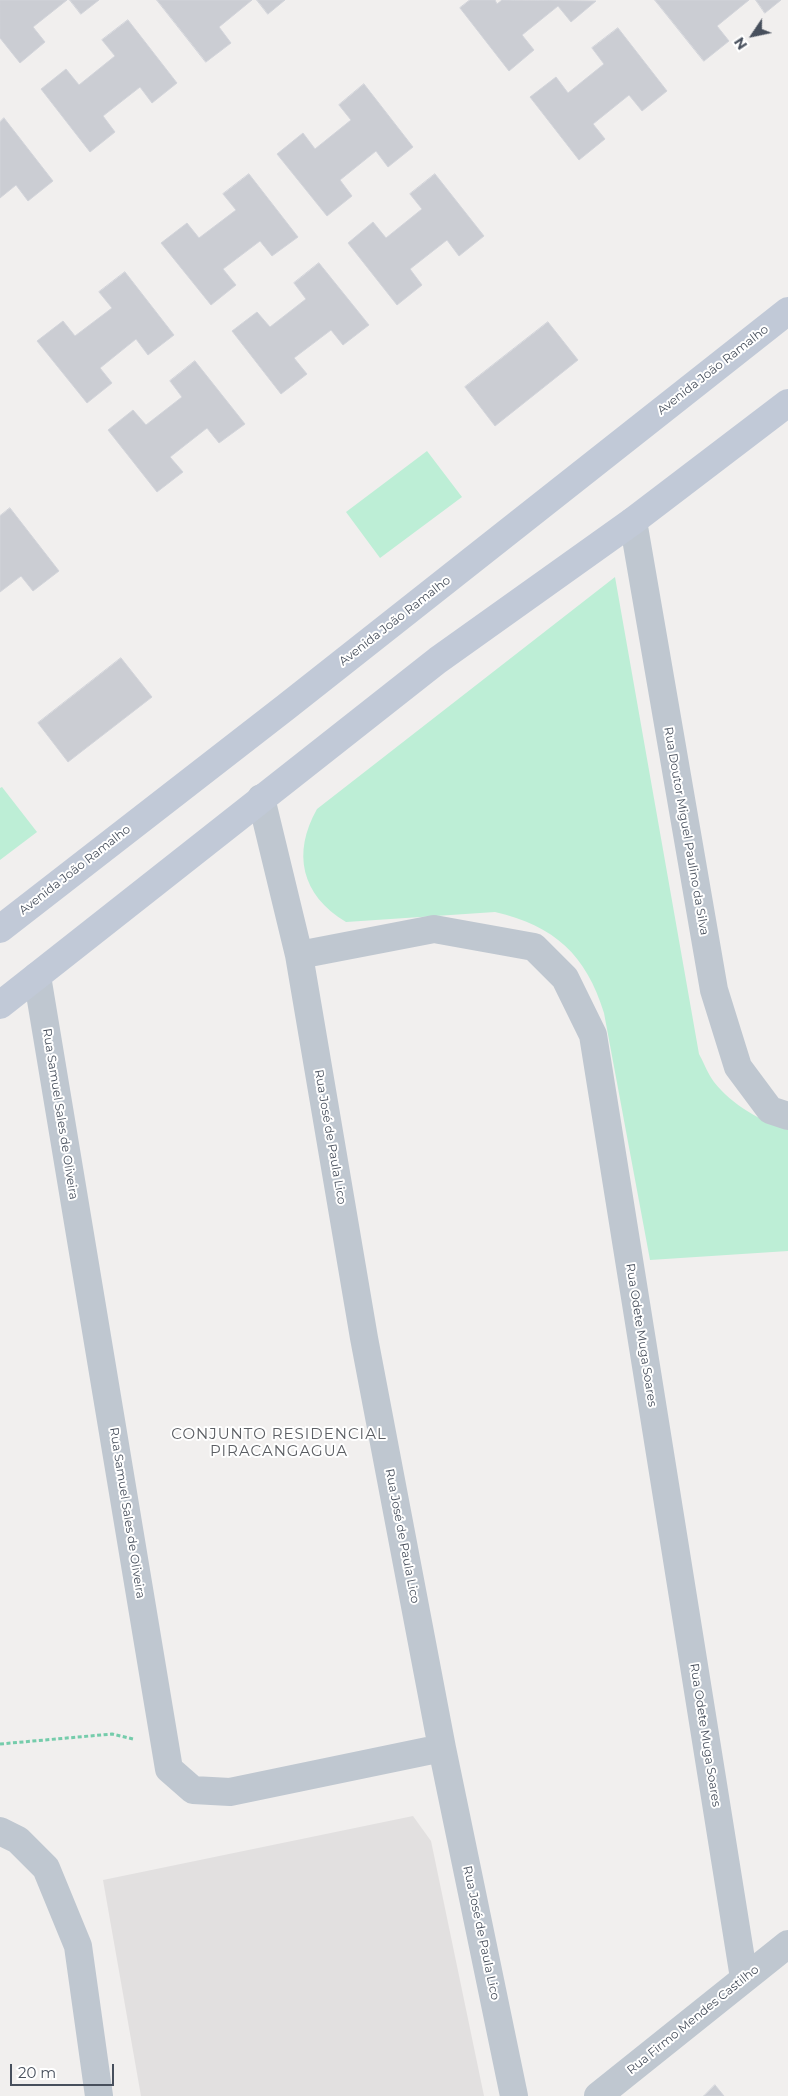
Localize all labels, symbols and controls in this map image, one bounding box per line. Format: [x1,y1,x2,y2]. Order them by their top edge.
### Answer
north arrow [728,10,778,60]
text: N [730,34,751,53]
street label: Avenida João Ramalho [655,322,771,418]
street label: Avenida João Ramalho [337,573,453,669]
street label: Rua Doutor Miguel Paulino da Silva [661,726,711,936]
street label: Avenida João Ramalho [17,822,133,918]
street label: Rua Samuel Sales de Oliveira [39,1027,81,1201]
street label: Rua José de Paula Lico [311,1068,349,1206]
street label: Rua Odete Muga Soares [623,1262,659,1408]
street label: Rua Samuel Sales de Oliveira [106,1426,148,1600]
district label: CONJUNTO RESIDENCIAL PIRACANGAGUA [169,1426,389,1461]
street label: Rua José de Paula Lico [382,1467,422,1605]
street label: Rua Odete Muga Soares [687,1662,723,1808]
street label: Rua José de Paula Lico [460,1865,502,2001]
street label: Rua Firmo Mendes Castilho [624,1962,762,2078]
scale bar [12,2054,116,2086]
text: 20 m [18,2063,56,2082]

